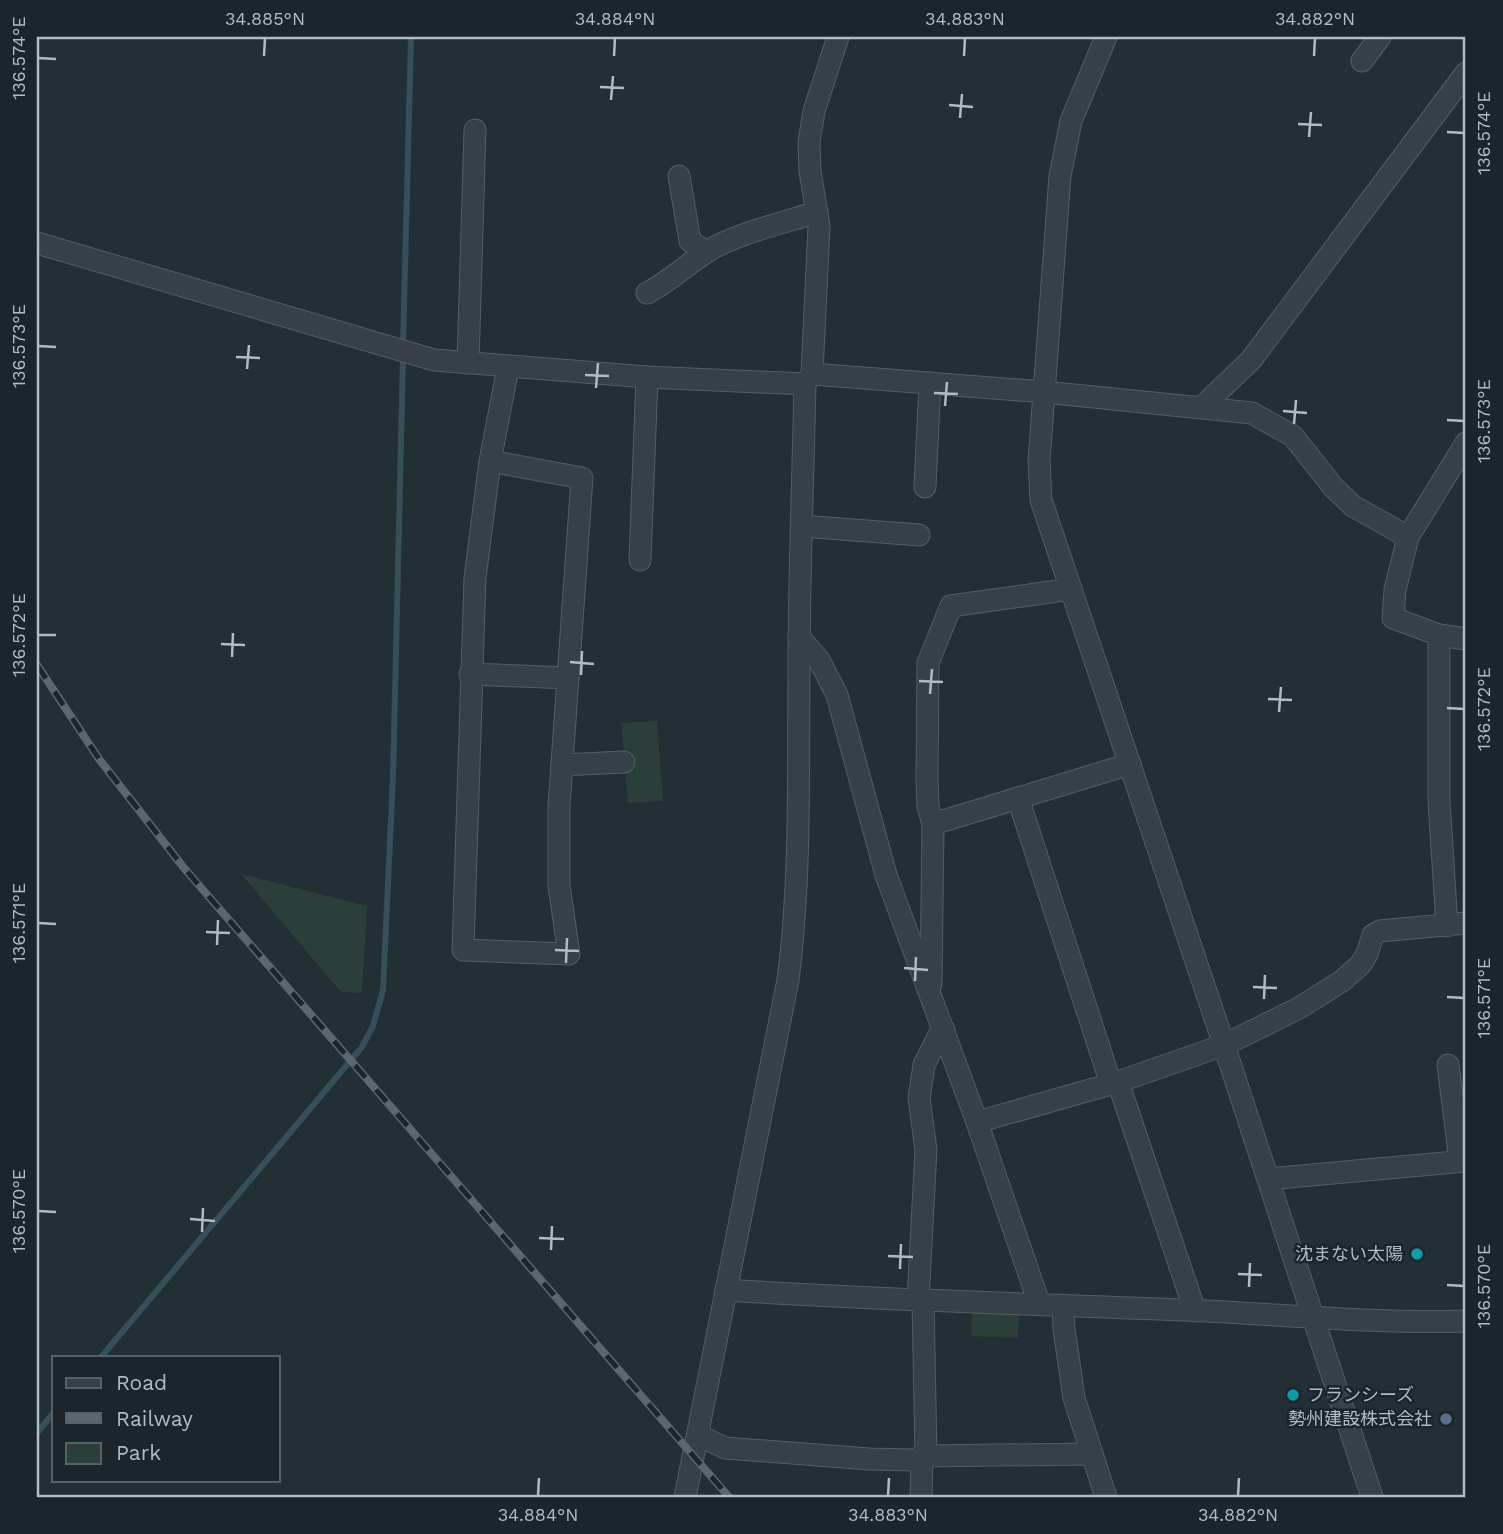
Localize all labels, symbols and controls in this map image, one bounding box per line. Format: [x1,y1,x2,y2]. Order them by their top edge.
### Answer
text: 34.885°N [225,8,305,29]
text: 34.884°N [575,8,655,29]
text: 34.883°N [925,8,1005,29]
text: 34.882°N [1275,8,1355,29]
text: 136.574°E [8,16,29,100]
text: 136.574°E [1473,91,1494,175]
text: 136.573°E [8,304,29,388]
text: 136.573°E [1473,379,1494,463]
text: 136.572°E [8,593,29,677]
text: 136.572°E [1473,667,1494,751]
text: 136.571°E [8,883,29,963]
text: 136.571°E [1473,958,1494,1038]
text: 136.570°E [8,1169,29,1253]
place label: 沈まない太陽 [1295,1243,1403,1264]
text: 136.570°E [1473,1244,1494,1328]
marker: 沈まない太陽 [1409,1246,1425,1262]
legend [52,1356,280,1482]
text: Road [116,1370,167,1395]
place label: フランシーズ [1307,1384,1414,1405]
marker: フランシーズ [1285,1387,1301,1403]
text: Railway [116,1406,193,1431]
place label: 勢州建設株式会社 [1288,1408,1432,1429]
marker: 勢州建設株式会社 [1438,1411,1454,1427]
text: Park [116,1440,161,1465]
text: 34.884°N [498,1504,578,1525]
text: 34.883°N [848,1504,928,1525]
text: 34.882°N [1198,1504,1278,1525]

